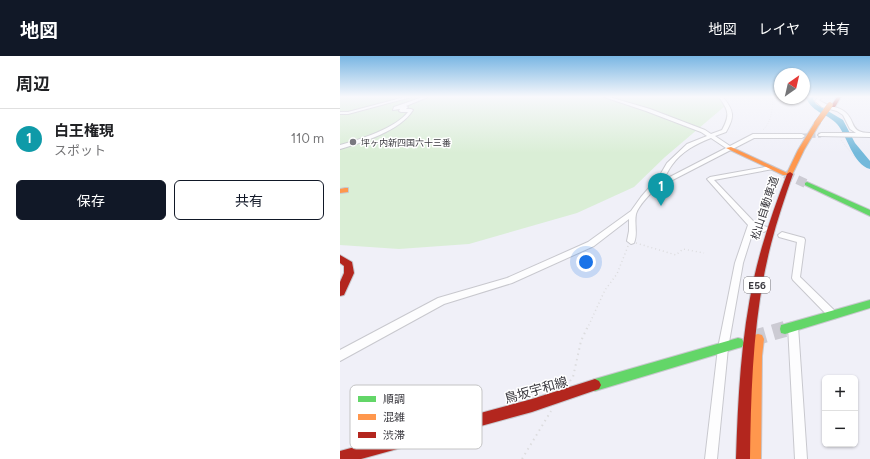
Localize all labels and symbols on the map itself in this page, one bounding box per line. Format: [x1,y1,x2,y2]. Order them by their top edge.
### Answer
north arrow [774,68,810,104]
marker: 坪ヶ内新四国六十三番 [348,137,358,147]
place label: 坪ヶ内新四国六十三番 [361,137,451,148]
pin: 1 [648,173,674,206]
street label: 松山自動車道 [749,175,781,241]
your location [576,252,596,272]
road number: E56 [744,277,770,293]
street label: 鳥坂宇和線 [503,374,569,406]
legend [350,385,482,449]
text: 順調 [383,393,405,406]
text: 混雑 [383,411,405,424]
text: 渋滞 [383,429,405,442]

